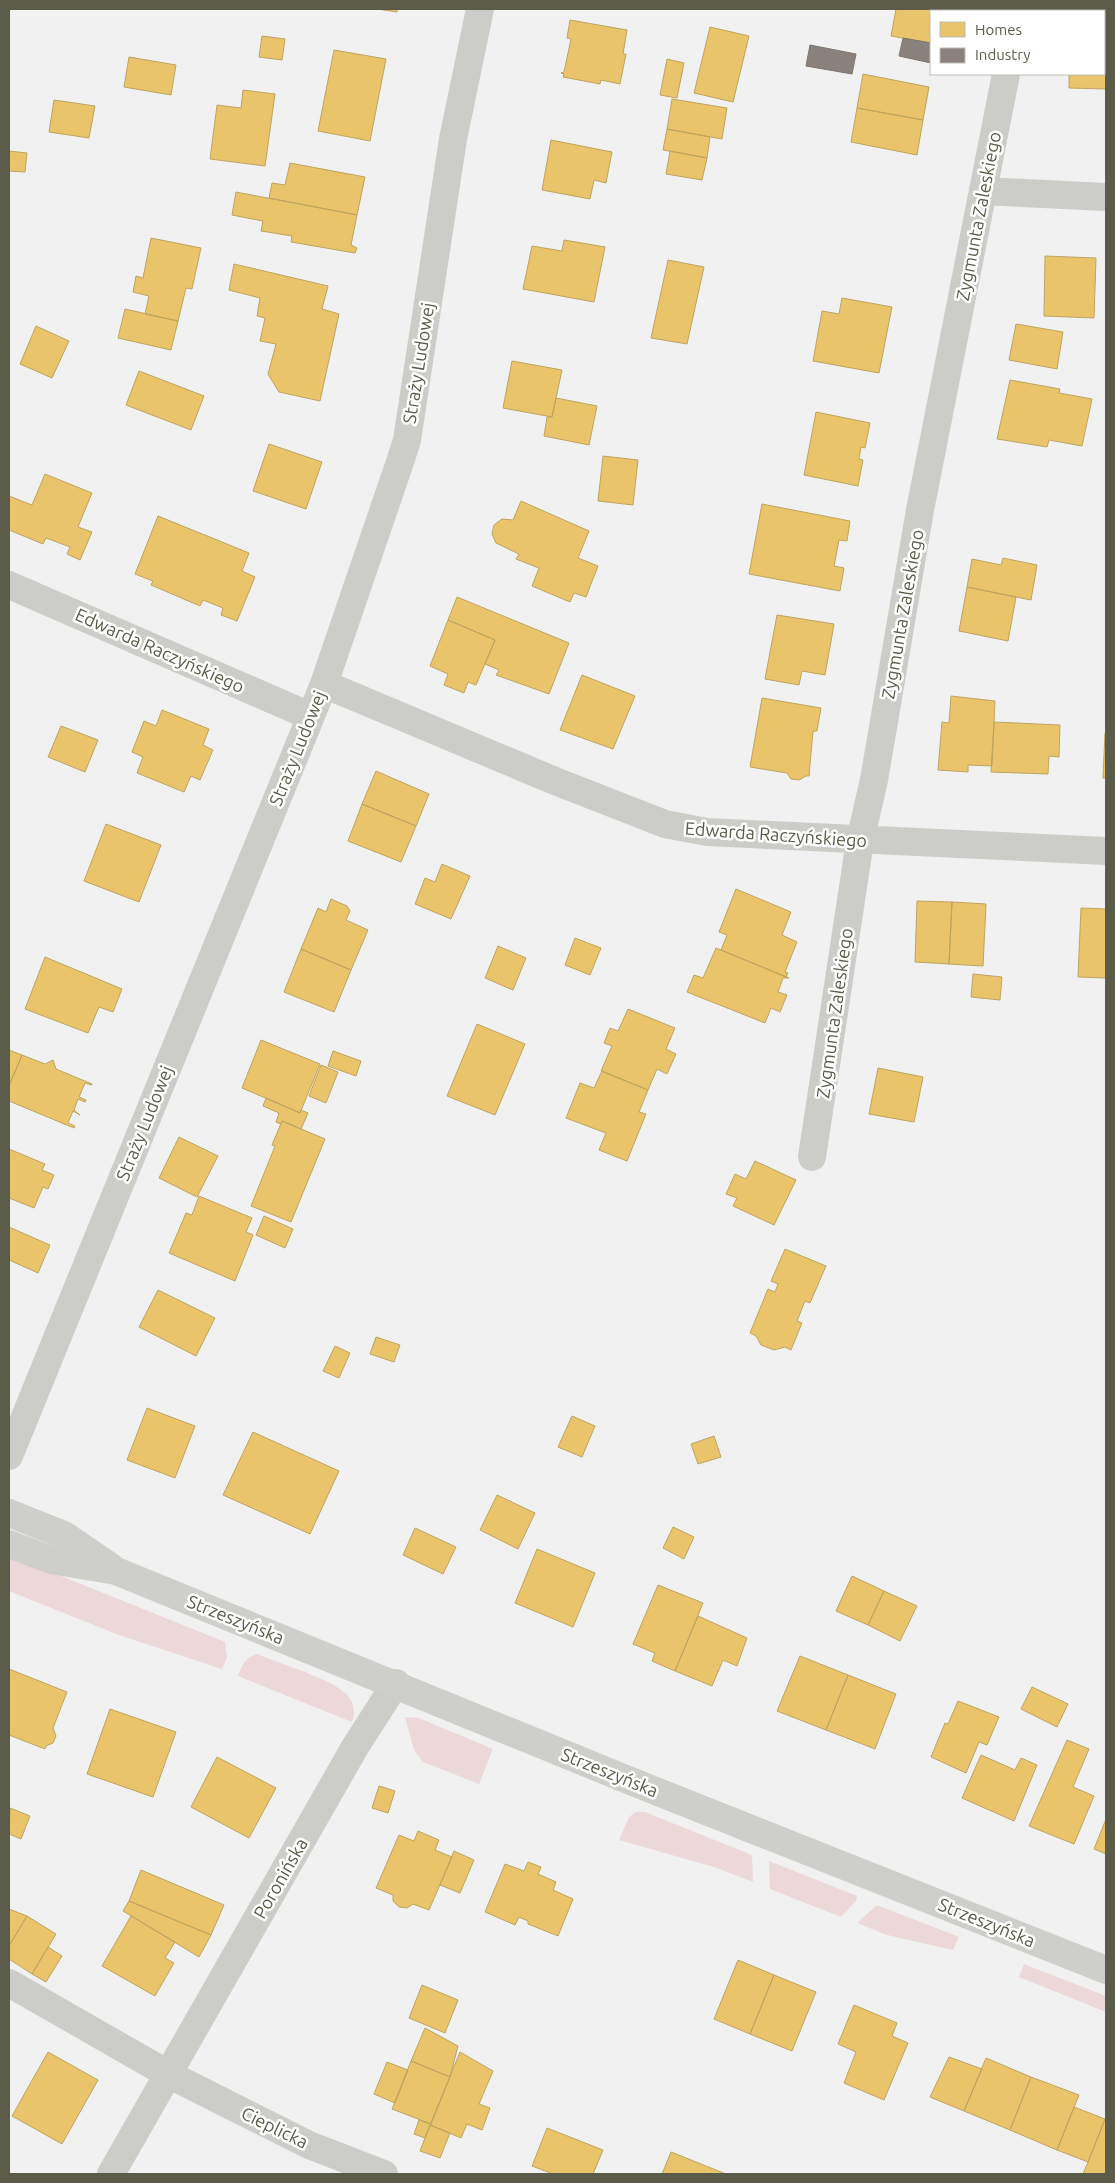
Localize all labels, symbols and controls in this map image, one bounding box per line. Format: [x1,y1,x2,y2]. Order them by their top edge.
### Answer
legend [930,10,1105,75]
text: Homes [975,21,1022,38]
text: Industry [975,46,1030,63]
street label: Zygmunta Zaleskiego [952,130,1004,302]
street label: Straży Ludowej [399,301,437,425]
street label: Zygmunta Zaleskiego [877,528,927,700]
street label: Edwarda Raczyńskiego [73,604,247,696]
street label: Straży Ludowej [265,688,329,808]
street label: Edwarda Raczyńskiego [684,818,868,850]
street label: Zygmunta Zaleskiego [812,927,856,1099]
street label: Straży Ludowej [112,1063,176,1183]
street label: Strzeszyńska [185,1591,287,1647]
street label: Strzeszyńska [559,1744,661,1800]
street label: Poronińska [249,1834,311,1922]
street label: Strzeszyńska [936,1894,1038,1950]
street label: Cieplicka [238,2102,312,2152]

